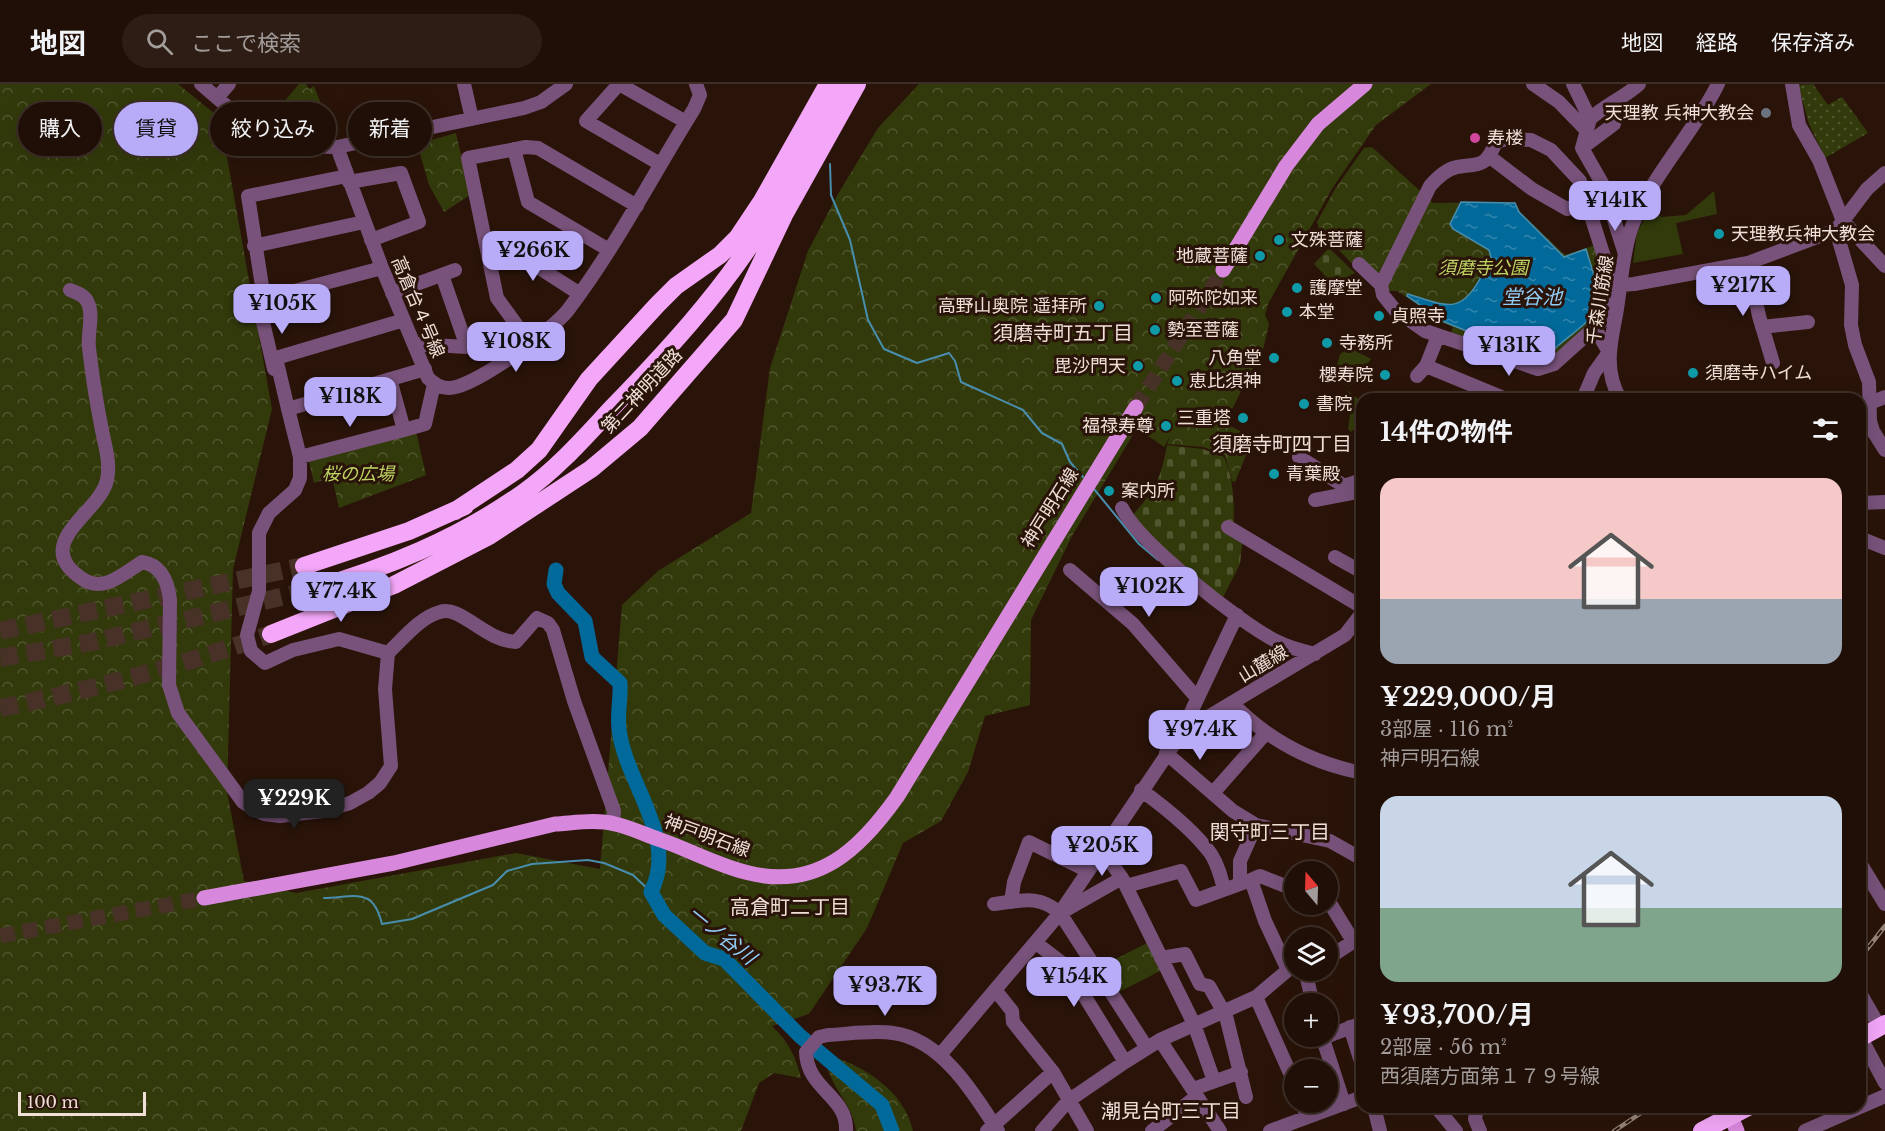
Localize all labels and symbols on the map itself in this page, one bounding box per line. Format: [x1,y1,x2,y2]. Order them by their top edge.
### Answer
place label: 天理教 兵神大教会 [1605,102,1754,124]
marker: 天理教 兵神大教会 [1759,106,1773,120]
place label: 寿楼 [1487,127,1523,149]
marker: 寿楼 [1468,131,1482,145]
pin: ¥141K [1573,181,1657,232]
place label: 天理教兵神大教会 [1731,223,1875,245]
marker: 天理教兵神大教会 [1712,227,1726,241]
place label: 文殊菩薩 [1291,229,1363,251]
pin: ¥266K [491,231,575,282]
marker: 文殊菩薩 [1272,233,1286,247]
place label: 地蔵菩薩 [1176,245,1248,267]
marker: 地蔵菩薩 [1253,249,1267,263]
street label: 高倉台４号線 [387,253,449,361]
street label: 千森川筋線 [1582,254,1618,346]
park label: 須磨寺公園 [1438,257,1531,279]
pin: ¥217K [1701,266,1785,317]
place label: 護摩堂 [1309,277,1363,299]
marker: 護摩堂 [1290,281,1304,295]
pin: ¥105K [240,284,324,335]
water label: 堂谷池 [1502,285,1564,309]
place label: 阿弥陀如来 [1168,287,1258,309]
marker: 阿弥陀如来 [1149,291,1163,305]
place label: 高野山奥院 遥拝所 [938,295,1087,317]
marker: 高野山奥院 遥拝所 [1092,299,1106,313]
place label: 本堂 [1299,301,1335,323]
marker: 本堂 [1280,305,1294,319]
place label: 貞照寺 [1391,305,1445,327]
marker: 貞照寺 [1372,309,1386,323]
place label: 勢至菩薩 [1167,319,1239,341]
district label: 須磨寺町五丁目 [993,321,1133,345]
pin: ¥108K [474,322,558,373]
marker: 勢至菩薩 [1148,323,1162,337]
pin: ¥131K [1467,326,1551,377]
place label: 寺務所 [1339,332,1393,354]
marker: 寺務所 [1320,336,1334,350]
street label: 第二神明道路 [597,344,687,438]
place label: 八角堂 [1208,347,1262,369]
marker: 八角堂 [1267,351,1281,365]
place label: 毘沙門天 [1054,355,1126,377]
marker: 毘沙門天 [1131,359,1145,373]
place label: 須磨寺ハイム [1705,362,1812,384]
place label: 櫻寿院 [1319,364,1373,386]
marker: 須磨寺ハイム [1686,366,1700,380]
marker: 櫻寿院 [1378,368,1392,382]
place label: 恵比須神 [1189,370,1261,392]
marker: 恵比須神 [1170,374,1184,388]
pin: ¥118K [308,377,392,428]
place label: 書院 [1316,393,1352,415]
marker: 書院 [1297,397,1311,411]
place label: 三重塔 [1177,407,1231,429]
marker: 三重塔 [1236,411,1250,425]
place label: 福禄寿尊 [1082,415,1154,437]
marker: 福禄寿尊 [1159,419,1173,433]
district label: 須磨寺町四丁目 [1212,432,1352,456]
park label: 桜の広場 [322,463,396,485]
place label: 青葉殿 [1286,463,1340,485]
street label: 神戸明石線 [1017,464,1083,552]
marker: 青葉殿 [1267,467,1281,481]
place label: 案内所 [1121,480,1175,502]
marker: 案内所 [1102,484,1116,498]
pin: ¥102K [1107,567,1191,618]
pin: ¥77.4K [292,572,390,623]
street label: 山麓線 [1234,641,1292,687]
pin: ¥97.4K [1151,710,1249,761]
pin: ¥229K [252,779,336,830]
street label: 神戸明石線 [661,810,753,862]
district label: 関守町三丁目 [1210,820,1330,844]
pin: ¥205K [1060,826,1144,877]
north arrow [1284,861,1338,915]
district label: 高倉町二丁目 [730,895,850,919]
water label: 一ノ谷川 [683,901,762,971]
pin: ¥154K [1032,957,1116,1008]
pin: ¥93.7K [836,966,934,1017]
scale bar [18,1089,146,1116]
district label: 潮見台町三丁目 [1101,1099,1241,1123]

